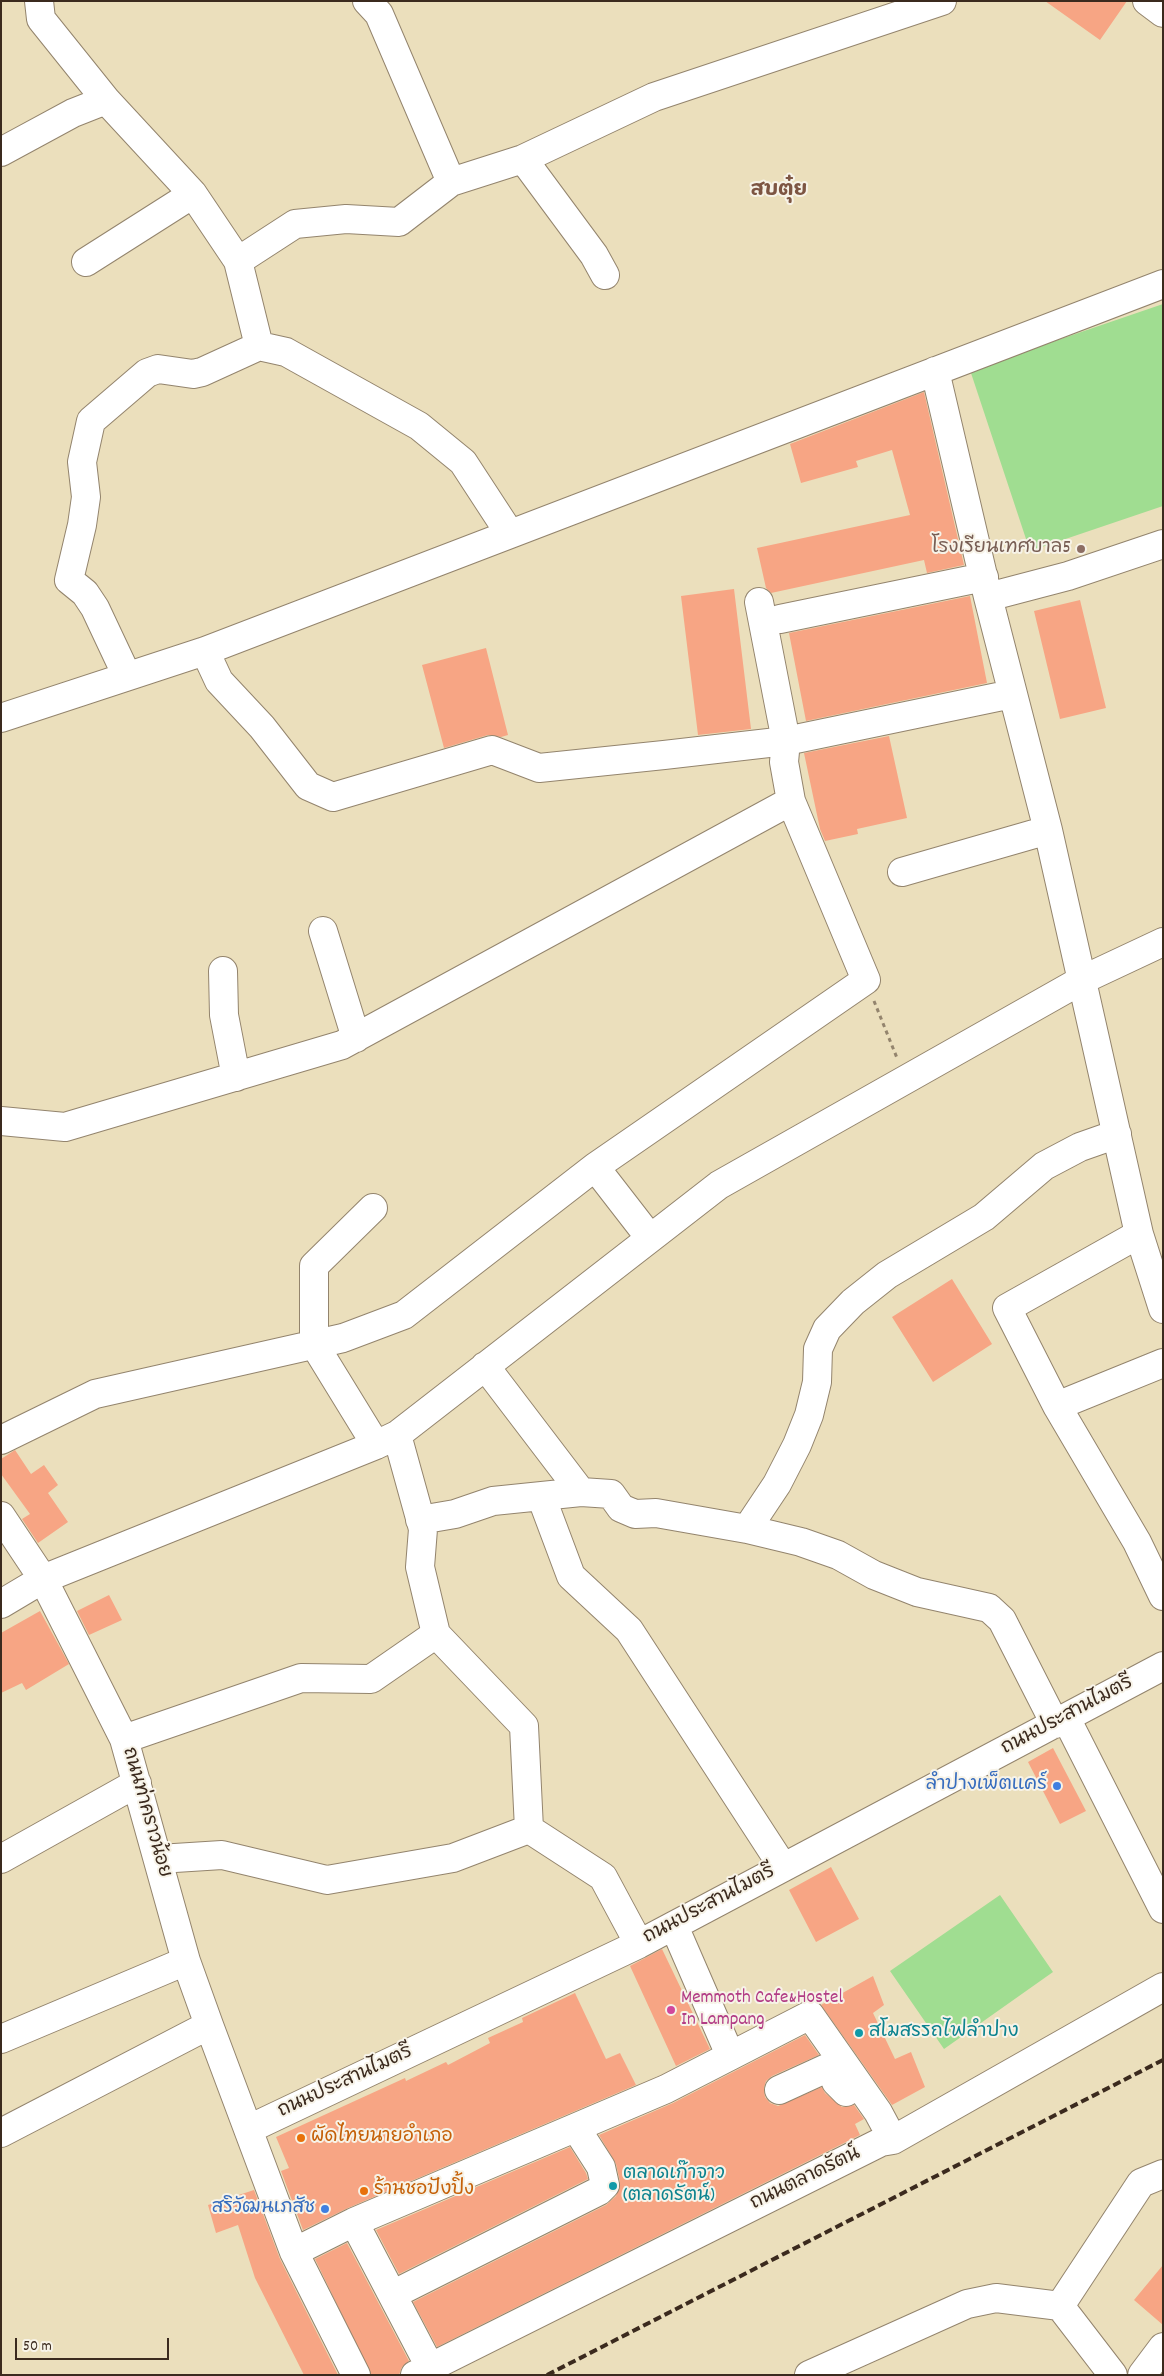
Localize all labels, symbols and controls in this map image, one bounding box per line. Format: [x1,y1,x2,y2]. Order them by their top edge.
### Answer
district label: สบตุ๋ย [751,180,807,204]
place label: โรงเรียนเทศบาล5 [931,538,1071,560]
marker: โรงเรียนเทศบาล5 [1075,543,1087,555]
street label: ถนนประสานไมตรี [998,1673,1138,1761]
street label: ถนนท่าคราวน้อย [115,1745,175,1881]
place label: ลำปางเพ็ตแคร์ [925,1775,1047,1797]
marker: ลำปางเพ็ตแคร์ [1051,1780,1063,1792]
street label: ถนนประสานไมตรี [640,1862,780,1950]
place label: Memmoth Cafe&Hostel In Lampang [681,1988,843,2032]
marker: Memmoth Cafe&Hostel In Lampang [665,2004,677,2016]
place label: สโมสรรถไฟลำปาง [869,2022,1019,2044]
marker: สโมสรรถไฟลำปาง [853,2027,865,2039]
street label: ถนนประสานไมตรี [275,2042,417,2124]
place label: ผัดไทยนายอำเภอ [311,2127,453,2149]
marker: ผัดไทยนายอำเภอ [295,2132,307,2144]
street label: ถนนตลาดรัตน์ [747,2144,865,2216]
place label: ตลาดเก๊าจาว (ตลาดรัตน์) [623,2164,725,2208]
place label: ร้านชอปังปิ้ง [374,2180,474,2202]
marker: ตลาดเก๊าจาว (ตลาดรัตน์) [607,2180,619,2192]
marker: ร้านชอปังปิ้ง [358,2185,370,2197]
place label: สริวัฒนเภสัช [212,2198,315,2220]
marker: สริวัฒนเภสัช [319,2203,331,2215]
scale bar [18,2328,171,2360]
text: 50 m [23,2336,52,2358]

